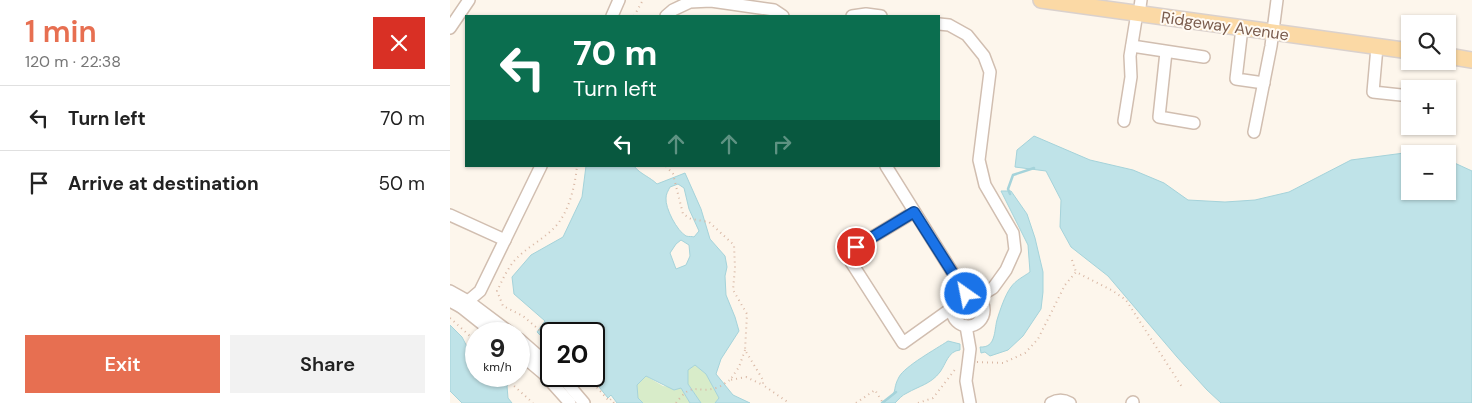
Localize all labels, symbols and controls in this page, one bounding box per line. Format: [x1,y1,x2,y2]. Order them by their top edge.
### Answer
street label: Ridgeway Avenue [1160,7,1290,45]
text: 1 min [25,12,97,51]
map controls [1401,15,1456,200]
button: search [1401,15,1456,70]
button: close [373,17,425,69]
text: 70 m [573,30,657,76]
icon: left [490,35,555,100]
text: 120 m · 22:38 [25,51,121,72]
text: Turn left [573,74,657,103]
button: + [1401,80,1456,135]
icon: left [25,104,53,132]
text: Turn left [68,106,146,131]
text: 70 m [380,106,425,131]
icon: left [609,130,637,158]
icon: ahead [662,130,690,158]
icon: ahead [715,130,743,158]
icon: right [768,130,796,158]
button: − [1401,145,1456,200]
icon: arrive [25,169,53,197]
text: Arrive at destination [68,171,259,196]
text: 50 m [378,171,425,196]
pin [835,226,877,268]
icon: arrive [842,233,870,261]
position arrow [939,267,991,319]
speed limit sign: 20 [540,322,605,387]
text: 9 [490,332,505,365]
button: Exit [25,335,220,393]
button: Share [230,335,425,393]
text: km/h [483,359,512,375]

